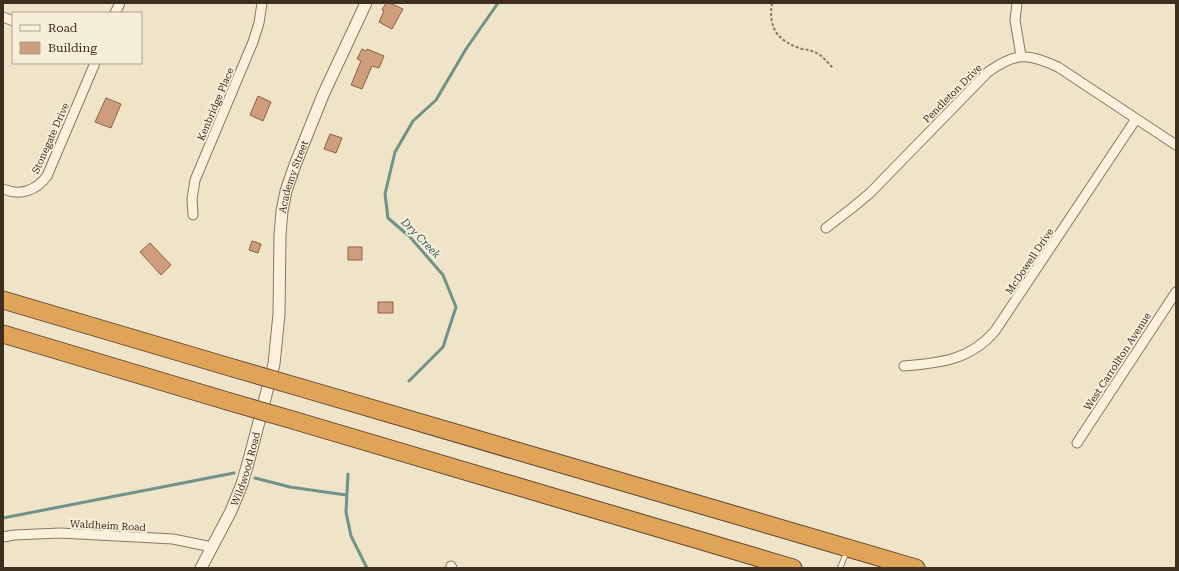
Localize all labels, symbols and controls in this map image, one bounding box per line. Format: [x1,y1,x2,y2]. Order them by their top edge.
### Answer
legend [12,12,142,64]
text: Road [48,21,78,35]
text: Building [48,41,97,55]
street label: Pendleton Drive [921,62,984,125]
street label: Kenbridge Place [195,66,236,142]
street label: Stonegate Drive [30,101,71,175]
street label: Academy Street [277,139,310,214]
water label: Dry Creek [398,215,443,261]
street label: McDowell Drive [1003,226,1056,296]
street label: West Carrollton Avenue [1082,310,1153,412]
street label: Wildwood Road [229,430,262,508]
street label: Waldheim Road [70,518,147,533]

